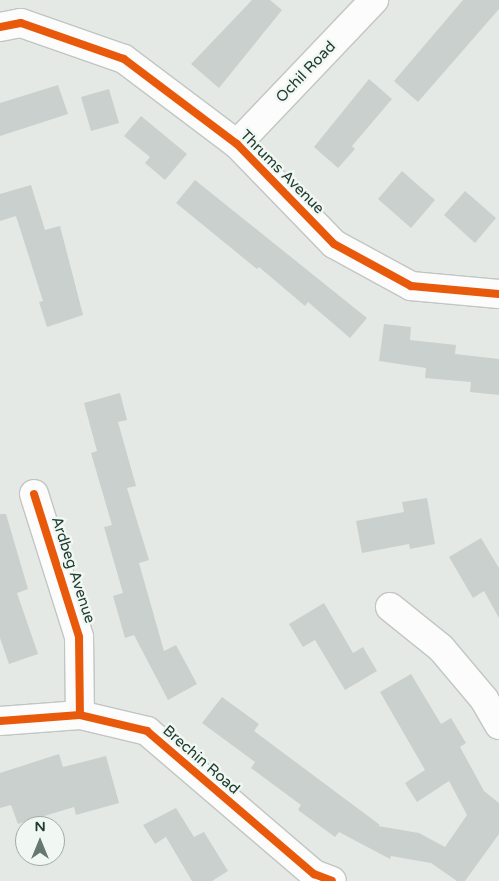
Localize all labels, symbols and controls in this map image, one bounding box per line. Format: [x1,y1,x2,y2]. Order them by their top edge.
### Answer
street label: Ochil Road [272,38,340,106]
street label: Thrums Avenue [236,126,328,218]
street label: Ardbeg Avenue [47,514,99,626]
street label: Brechin Road [159,722,243,798]
north arrow [15,816,65,866]
text: N [34,818,46,835]

